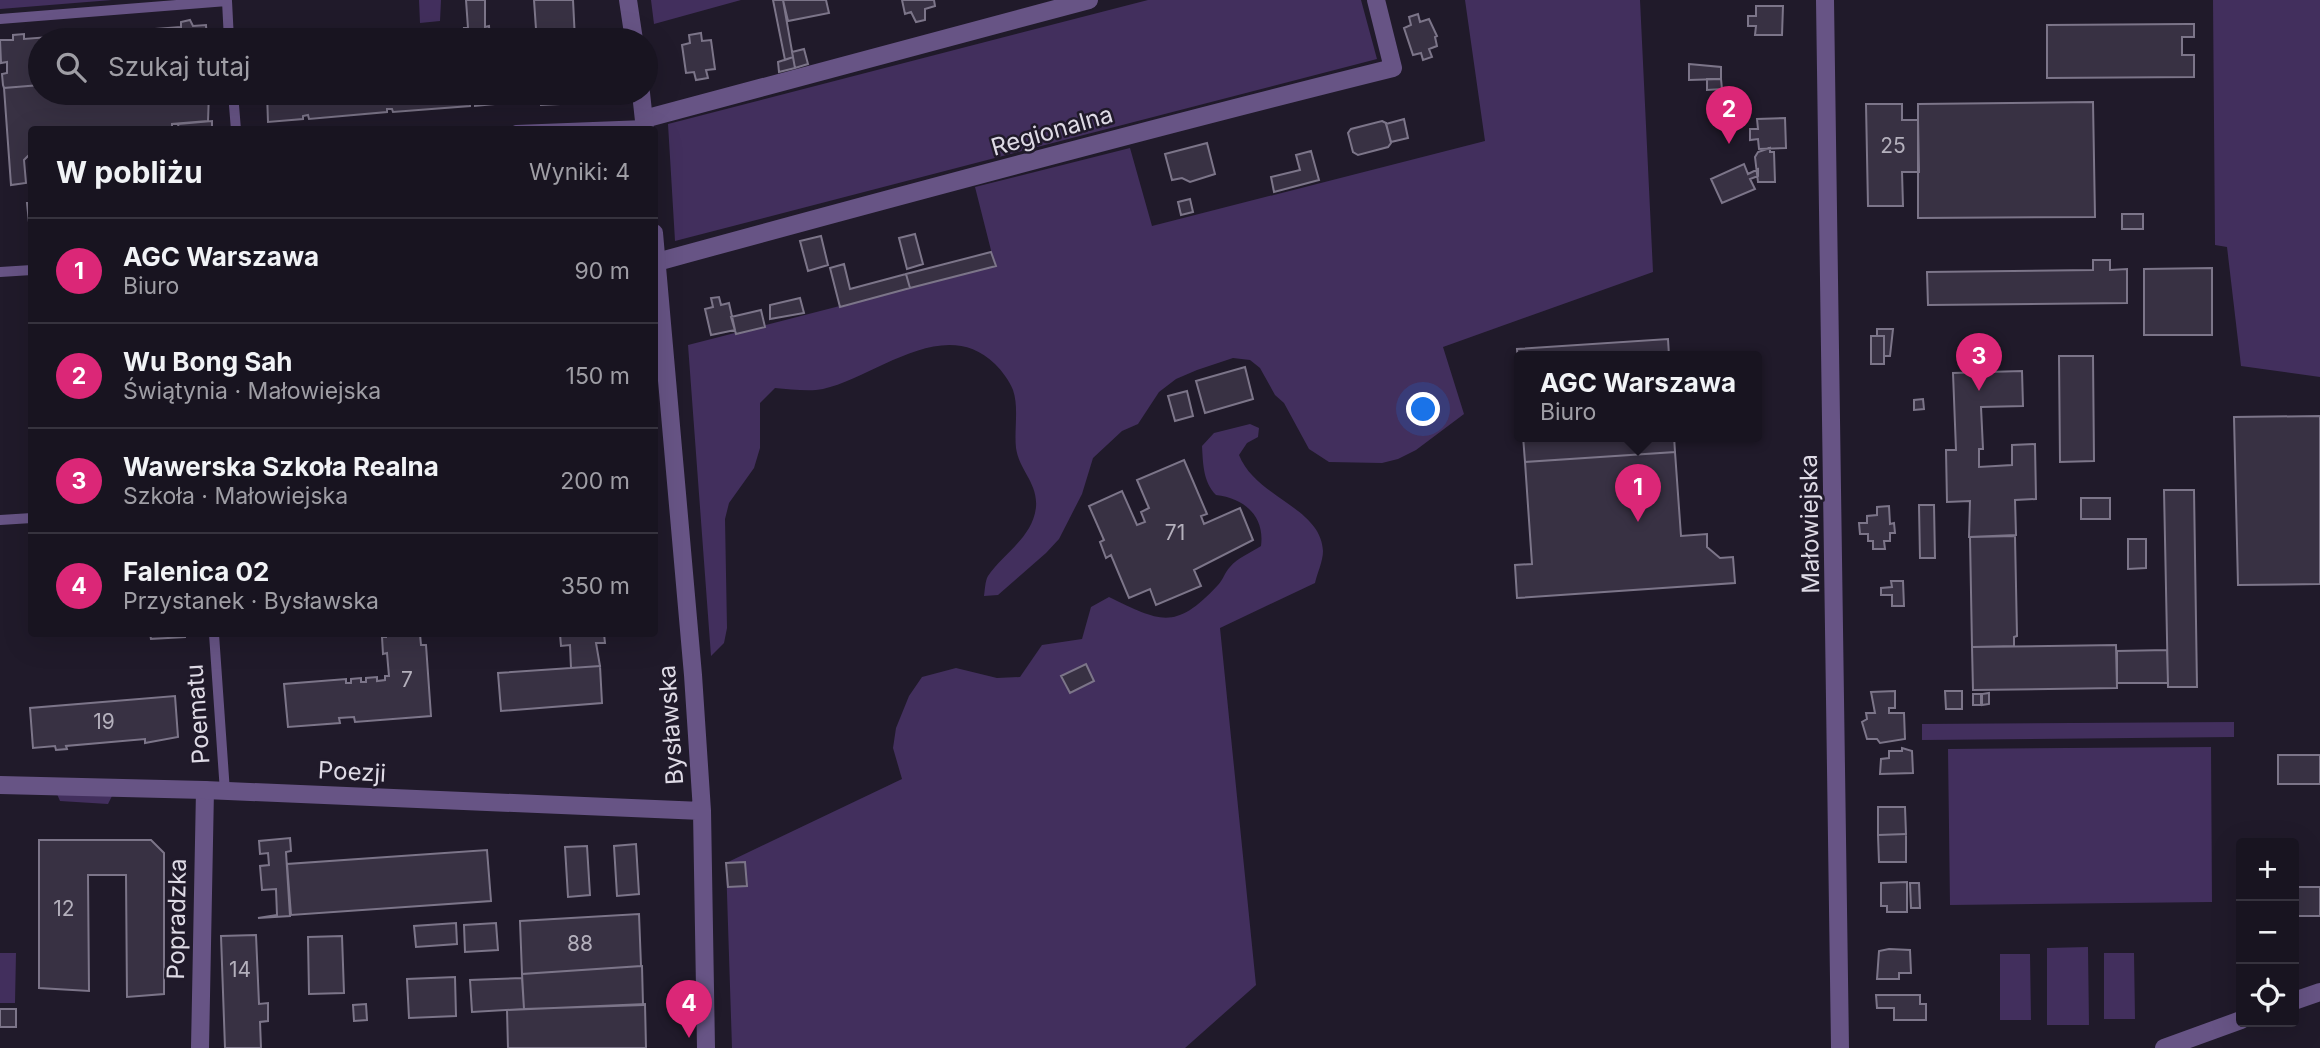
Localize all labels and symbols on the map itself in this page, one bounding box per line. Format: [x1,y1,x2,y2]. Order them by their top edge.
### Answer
pin: 2 [1706,86,1752,144]
street label: Regionalna [988,99,1116,162]
house number: 25 [1880,133,1906,158]
pin: 3 [1956,333,2002,391]
your location [1406,392,1440,426]
street label: Małowiejska [1794,454,1825,594]
pin: 1 [1615,464,1661,522]
house number: 71 [1165,520,1185,545]
street label: Poematu [180,663,215,765]
street label: Bysławska [652,664,689,786]
house number: 7 [401,667,413,692]
house number: 19 [93,709,115,734]
street label: Poezji [317,755,387,788]
street label: Popradzka [161,858,192,980]
house number: 12 [53,896,75,921]
house number: 88 [567,931,593,956]
house number: 14 [229,957,251,982]
pin: 4 [666,980,712,1038]

